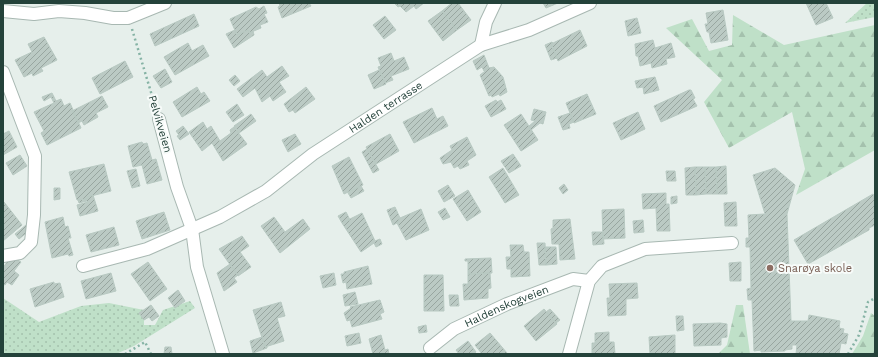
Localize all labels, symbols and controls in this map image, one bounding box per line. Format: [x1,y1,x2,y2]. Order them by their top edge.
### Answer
street label: Halden terrasse [346,78,425,136]
street label: Pelvikveien [146,94,174,154]
place label: Snarøya skole [778,262,852,275]
marker: Snarøya skole [765,263,775,273]
street label: Haldenskogveien [462,282,550,330]

